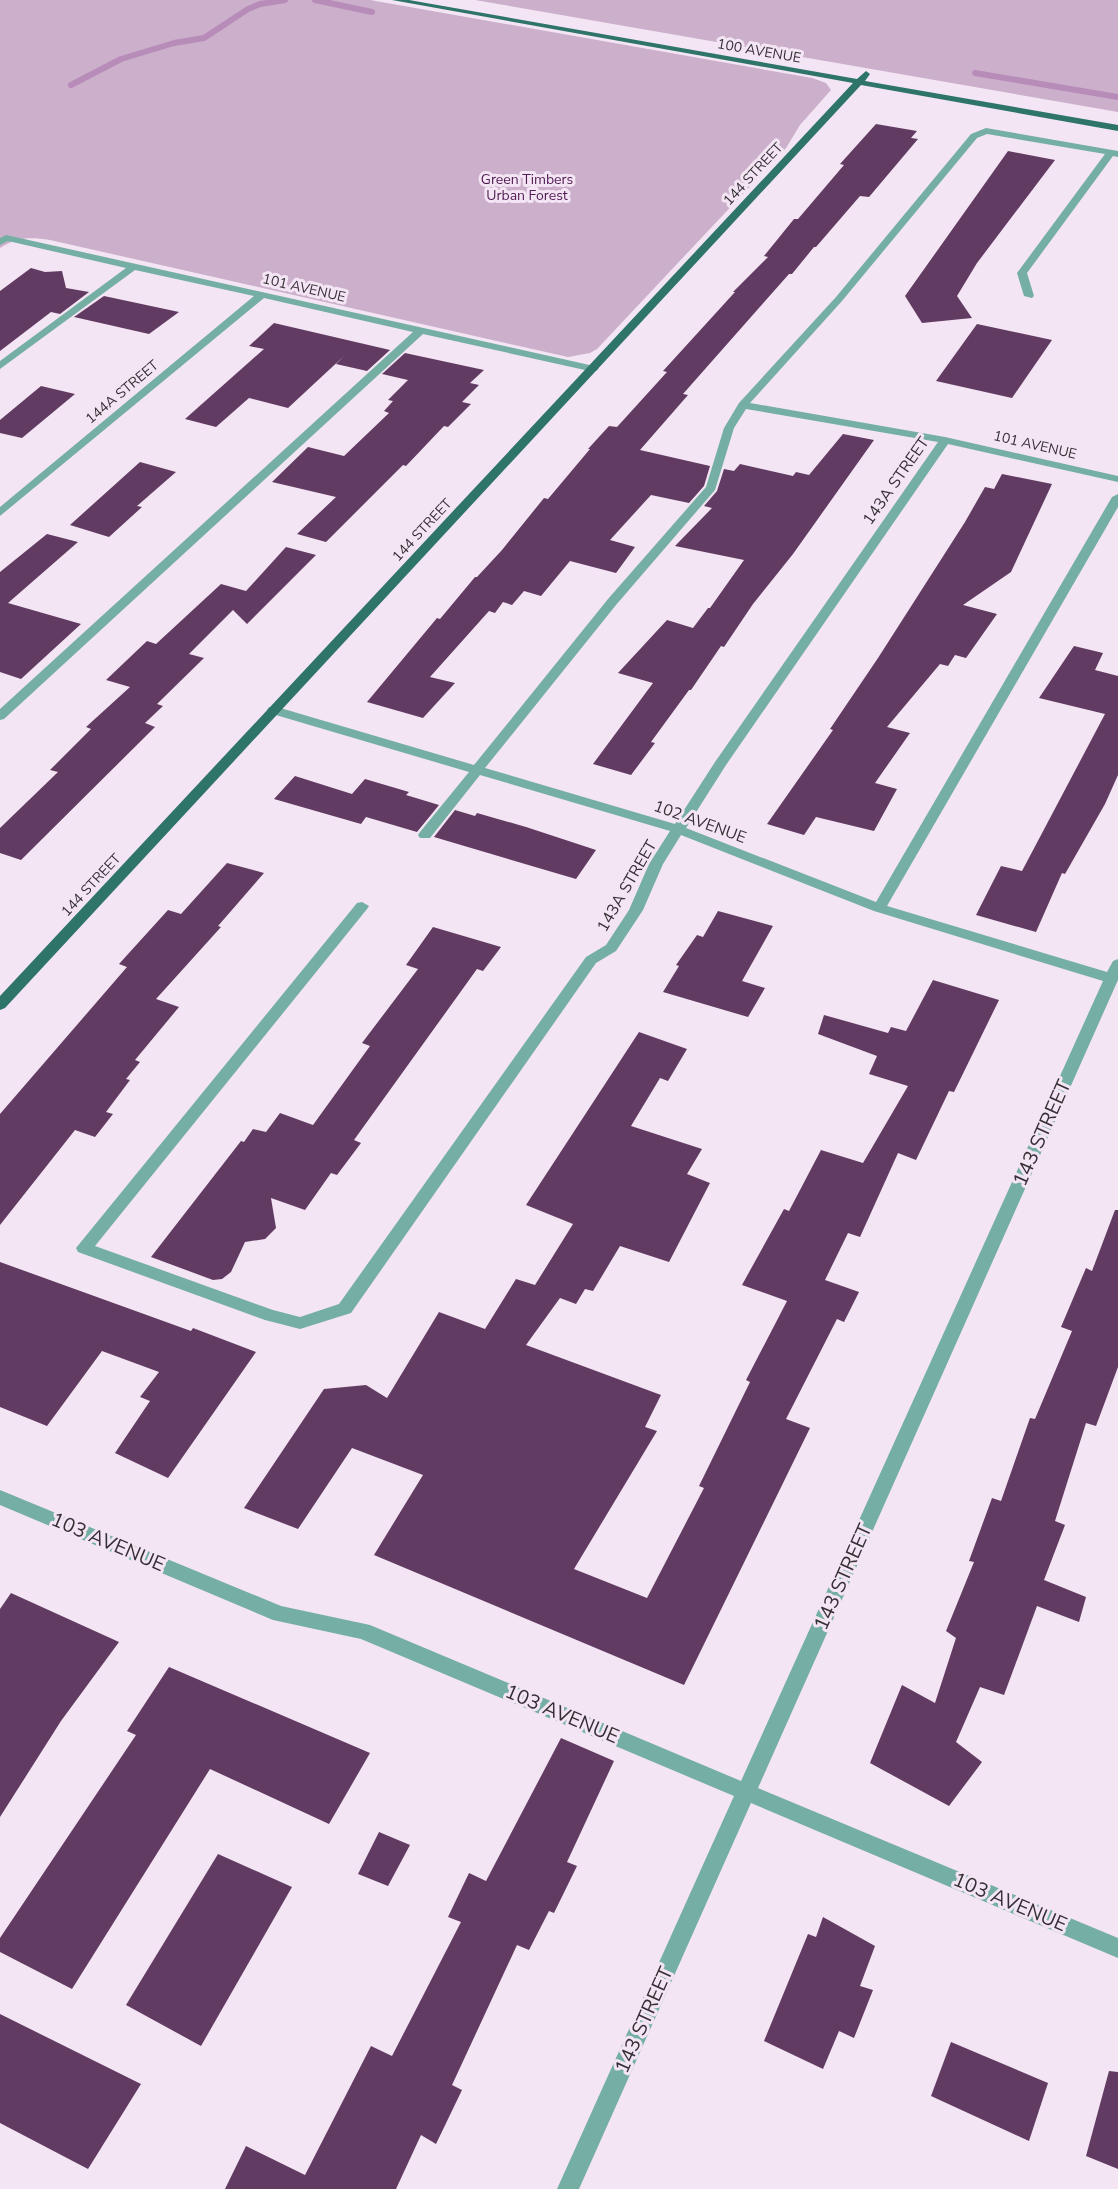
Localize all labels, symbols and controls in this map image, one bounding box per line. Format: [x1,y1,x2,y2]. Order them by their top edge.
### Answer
street label: 100 AVENUE [716,34,802,68]
street label: 144 STREET [719,138,787,210]
park label: Green Timbers Urban Forest [481,170,574,205]
street label: 101 AVENUE [261,269,347,307]
street label: 144A STREET [82,356,163,428]
street label: 101 AVENUE [992,426,1078,464]
street label: 143A STREET [858,432,935,529]
street label: 144 STREET [388,494,456,566]
street label: 102 AVENUE [651,795,749,849]
street label: 143A STREET [592,836,662,936]
street label: 144 STREET [57,849,125,921]
street label: 143 STREET [1007,1076,1077,1190]
street label: 103 AVENUE [47,1506,169,1578]
street label: 143 STREET [808,1520,878,1634]
street label: 103 AVENUE [501,1678,623,1750]
street label: 103 AVENUE [949,1866,1071,1938]
street label: 143 STREET [609,1963,679,2077]

